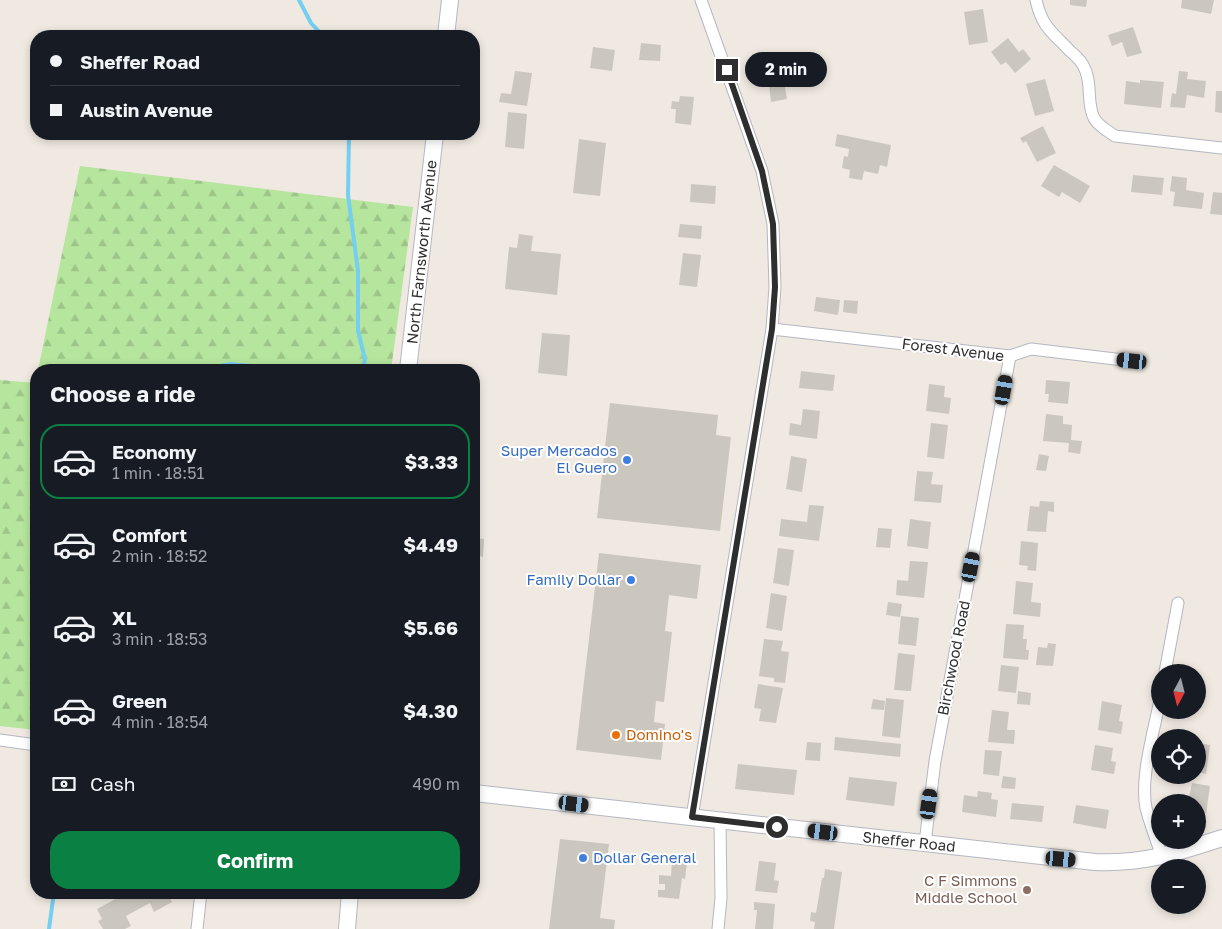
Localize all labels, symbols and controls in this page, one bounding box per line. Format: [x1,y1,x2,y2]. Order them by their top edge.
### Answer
text: Sheffer Road [80,50,200,73]
callout: 2 min [744,52,827,88]
route end [716,59,738,81]
text: 2 min [765,59,807,79]
text: Austin Avenue [80,98,213,121]
street label: North Farnsworth Avenue [402,159,440,345]
street label: Forest Avenue [901,334,1006,364]
car [1116,352,1147,370]
car [994,374,1013,406]
text: Choose a ride [50,380,196,407]
icon: car [52,439,97,484]
text: Economy [112,440,197,463]
place label: Super Mercados El Guero [501,441,617,476]
text: $3.33 [404,450,458,473]
marker: Super Mercados El Guero [621,454,633,466]
text: 1 min · 18:51 [112,463,204,483]
icon: car [52,522,97,567]
text: Comfort [112,523,187,546]
text: $4.49 [403,533,458,556]
text: 2 min · 18:52 [112,546,207,566]
car [960,551,981,583]
place label: Family Dollar [527,570,621,588]
marker: Family Dollar [625,574,637,586]
street label: Birchwood Road [933,599,973,717]
icon: car [52,605,97,650]
text: XL [112,606,137,629]
text: $5.66 [403,616,458,639]
text: 3 min · 18:53 [112,629,207,649]
north arrow [1151,664,1206,719]
map controls [1151,664,1206,914]
icon: car [52,688,97,733]
text: Green [112,689,167,712]
text: $4.30 [403,699,458,722]
text: 4 min · 18:54 [112,712,208,732]
place label: Domino's [626,725,692,743]
marker: Domino's [610,729,622,741]
button: locate [1151,729,1206,784]
icon: cash [50,770,78,798]
text: Cash [90,772,135,795]
text: 490 m [412,774,460,794]
car [919,788,938,820]
button: + [1151,794,1206,849]
car [558,795,589,813]
route start [766,816,788,838]
car [807,823,838,841]
street label: Sheffer Road [862,827,956,855]
button: Confirm [50,831,460,889]
place label: Dollar General [593,848,697,866]
car [1045,850,1076,868]
marker: Dollar General [577,852,589,864]
button: − [1151,859,1206,914]
place label: C F Simmons Middle School [915,871,1017,906]
marker: C F Simmons Middle School [1021,884,1033,896]

